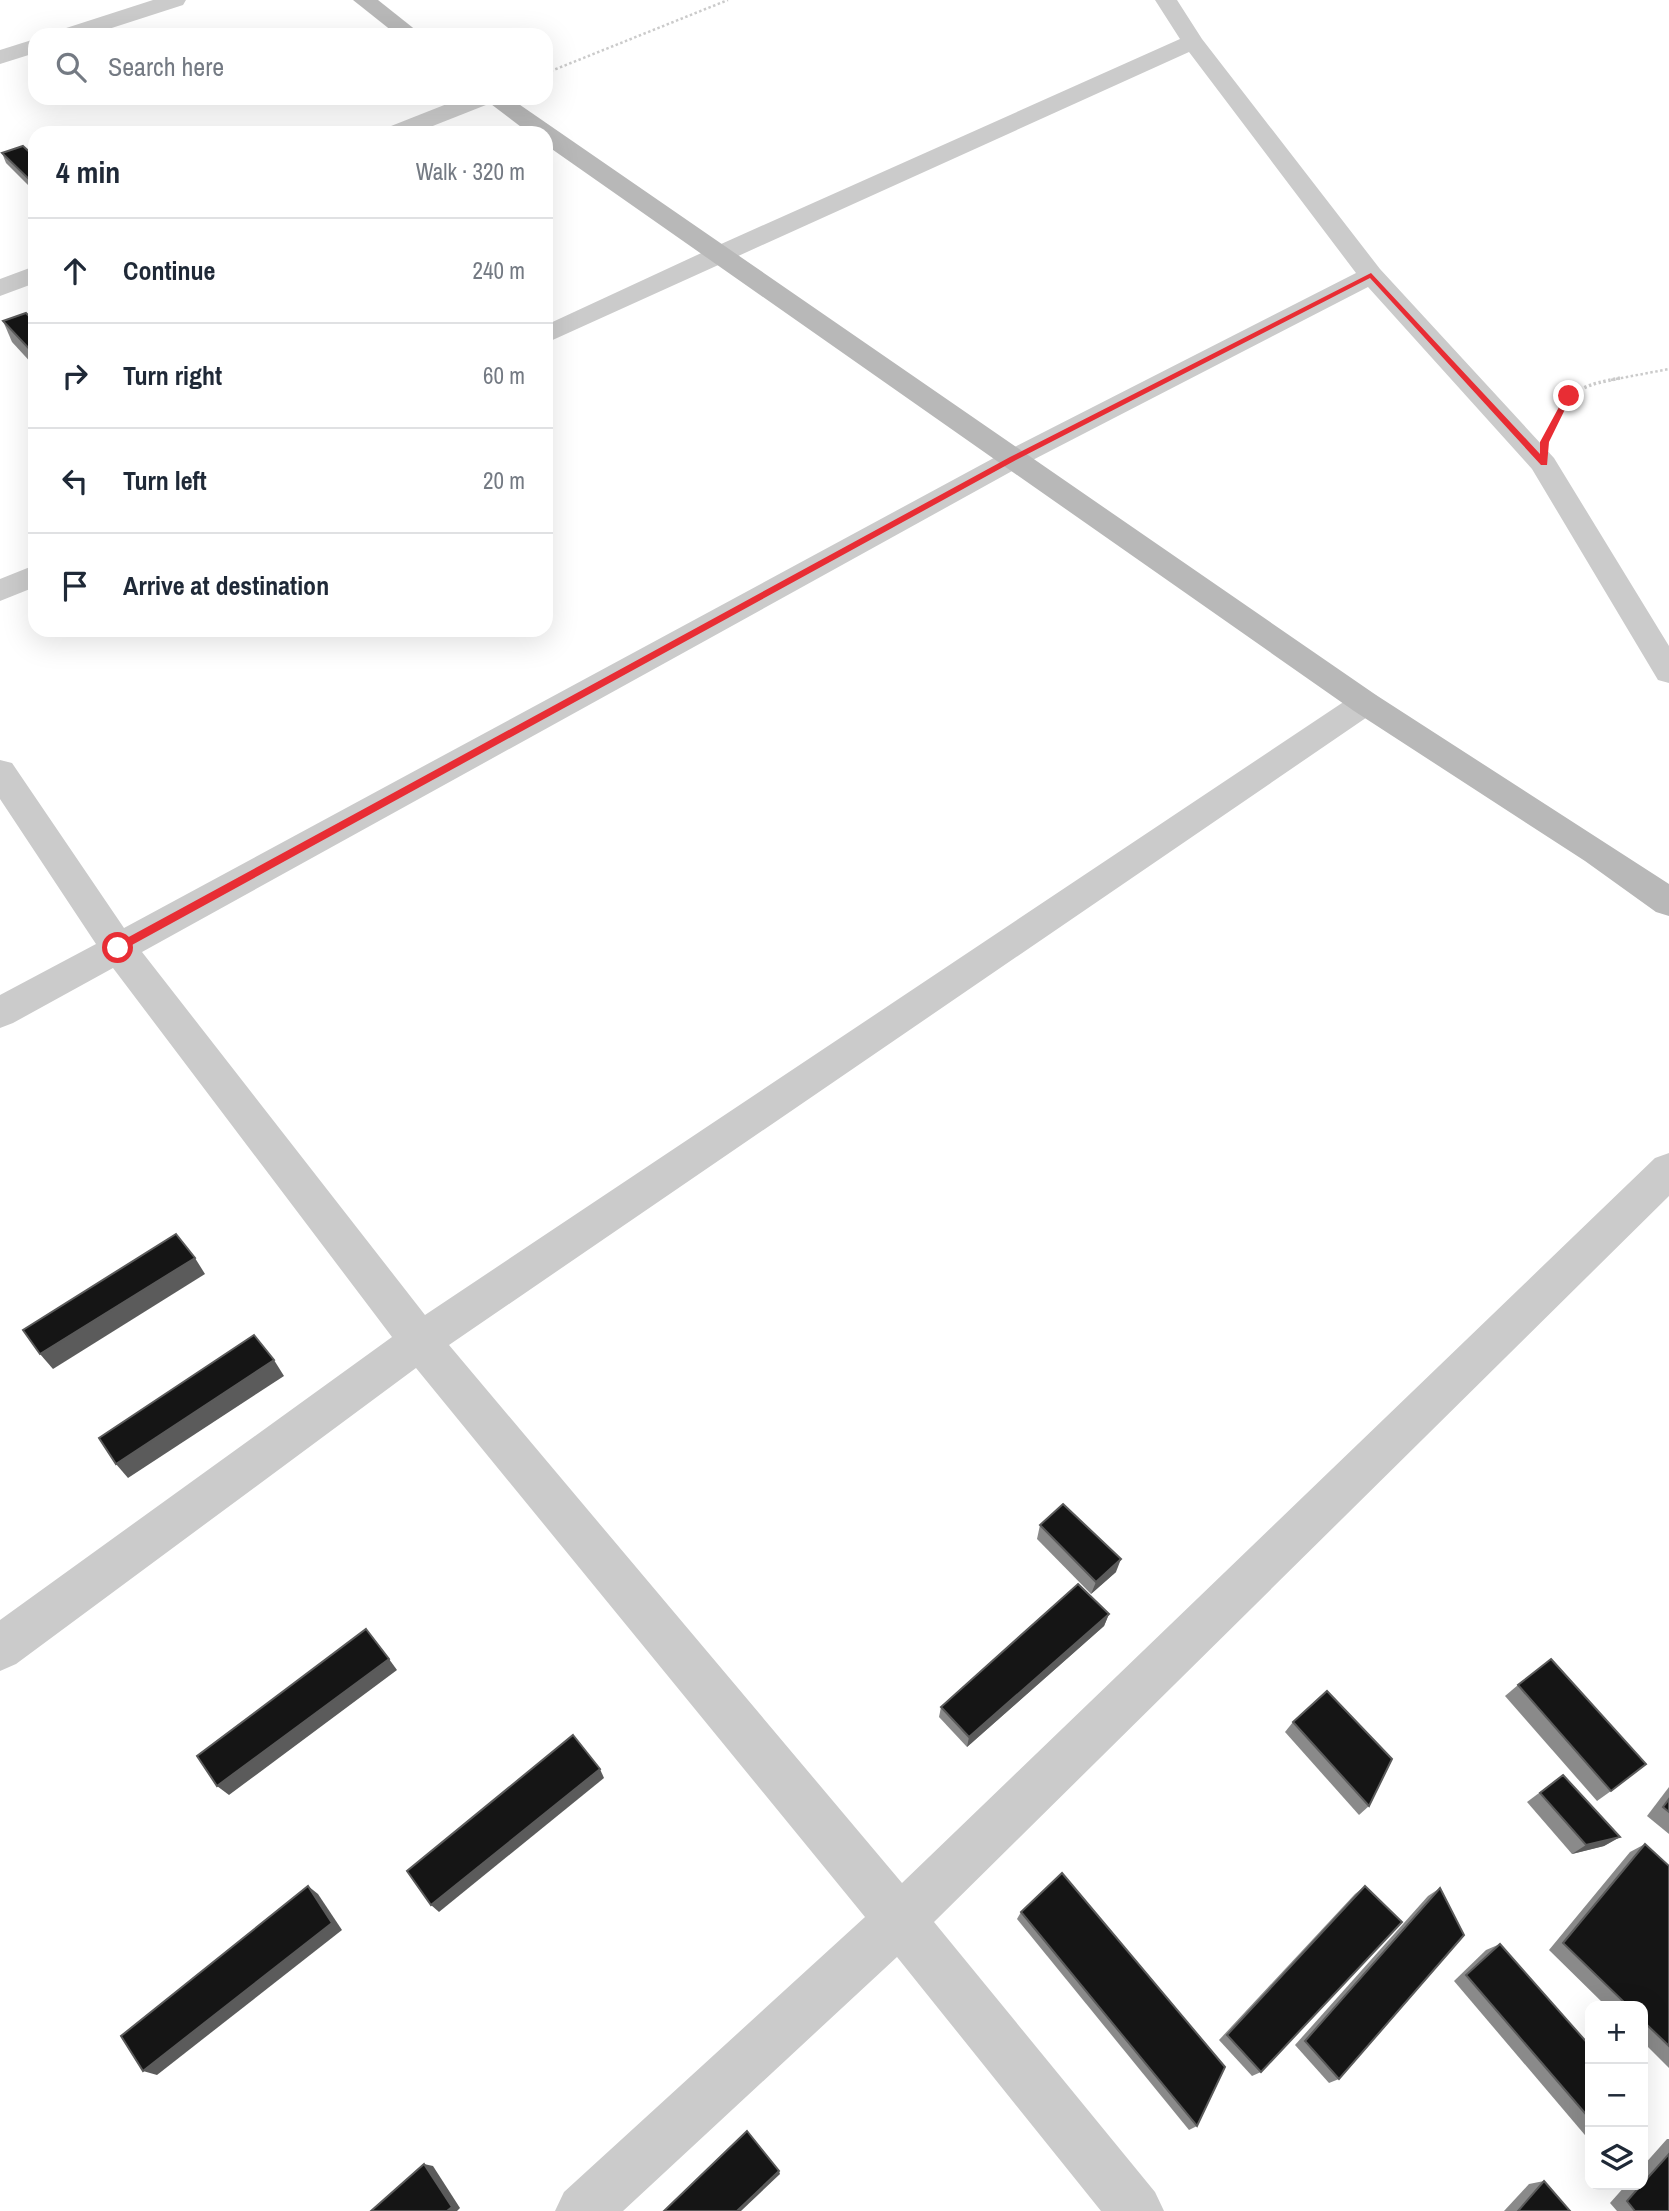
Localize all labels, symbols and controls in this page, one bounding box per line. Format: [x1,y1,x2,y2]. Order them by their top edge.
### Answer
search box [28,28,553,105]
icon: search [52,48,90,86]
text: Search here [108,49,224,84]
text: 4 min [56,152,120,192]
text: Walk · 320 m [416,156,525,187]
icon: ahead [56,252,94,290]
text: Continue [123,253,215,288]
text: 240 m [473,255,525,286]
icon: right [56,357,94,395]
text: Turn right [123,358,222,393]
text: 60 m [483,360,525,391]
route end [1553,380,1584,411]
icon: left [56,462,94,500]
text: Turn left [123,463,207,498]
text: 20 m [483,465,525,496]
icon: arrive [56,567,94,605]
text: Arrive at destination [123,568,329,603]
route start [102,932,133,963]
map controls [1585,2001,1648,2190]
button: + [1585,2001,1648,2064]
button: − [1585,2064,1648,2127]
button: layers [1585,2127,1648,2190]

